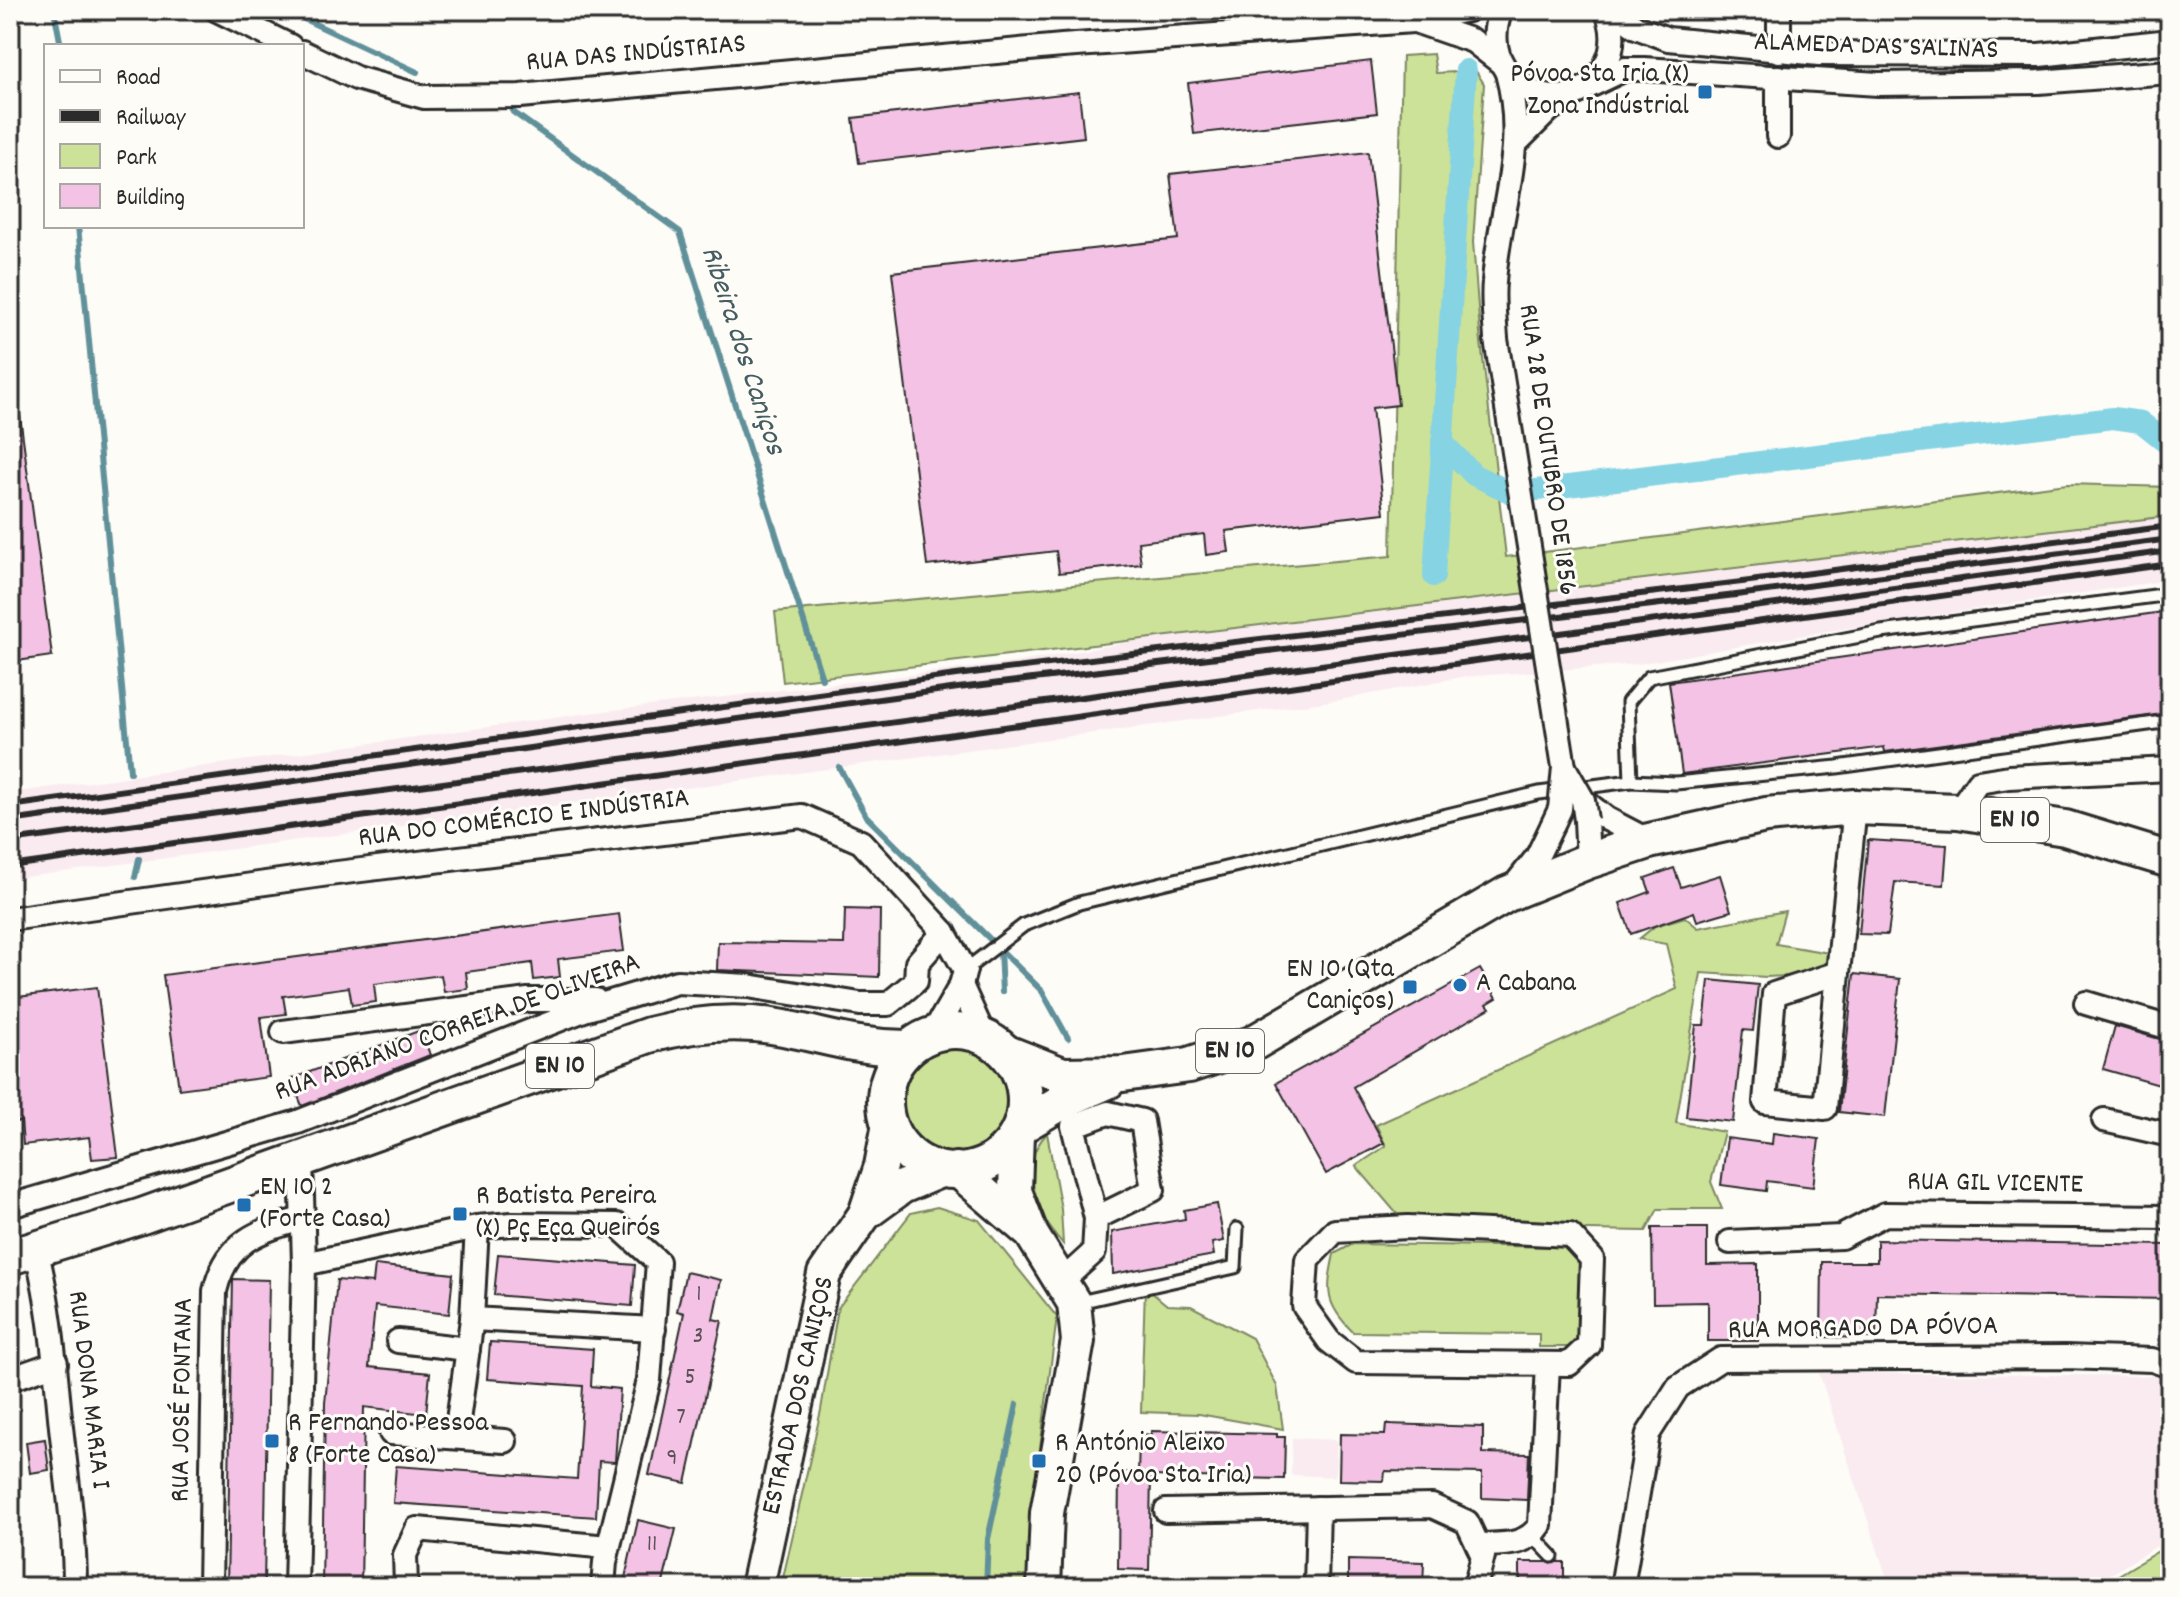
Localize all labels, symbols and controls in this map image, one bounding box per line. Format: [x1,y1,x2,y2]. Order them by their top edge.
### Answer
street label: ALAMEDA DAS SALINAS [1753,24,1999,72]
street label: RUA DAS INDÚSTRIAS [524,25,748,85]
legend [44,44,304,228]
place label: Póvoa Sta Iria (X) Zona Indústrial [1510,56,1689,128]
text: Road [116,62,161,96]
marker: Póvoa Sta Iria (X) Zona Indústrial [1696,83,1714,101]
text: Railway [116,102,187,136]
text: Park [116,142,157,176]
text: Building [116,182,185,216]
water label: Ribeira dos Caniços [687,241,795,462]
street label: RUA 28 DE OUTUBRO DE 1856 [1506,302,1586,598]
street label: RUA DO COMÉRCIO E INDÚSTRIA [356,780,692,860]
road number: EN 10 [1981,798,2049,842]
street label: RUA ADRIANO CORREIA DE OLIVEIRA [270,944,646,1114]
place label: EN 10 (Qta Caniços) [1287,951,1395,1023]
place label: A Cabana [1476,965,1577,1005]
marker: A Cabana [1451,976,1469,994]
marker: EN 10 (Qta Caniços) [1401,978,1419,996]
road number: EN 10 [1196,1029,1264,1073]
road number: EN 10 [526,1044,594,1088]
street label: RUA GIL VICENTE [1907,1163,2084,1207]
place label: EN 10 2 (Forte Casa) [260,1169,390,1241]
place label: R Batista Pereira (X) Pç Eça Queirós [476,1178,661,1250]
marker: EN 10 2 (Forte Casa) [235,1196,253,1214]
marker: R Batista Pereira (X) Pç Eça Queirós [451,1205,469,1223]
street label: ESTRADA DOS CANIÇOS [753,1273,847,1519]
house number: 1 [696,1278,702,1312]
street label: RUA DONA MARIA I [55,1289,119,1492]
street label: RUA JOSÉ FONTANA [162,1297,206,1503]
street label: RUA MORGADO DA PÓVOA [1728,1308,1998,1352]
house number: 3 [693,1320,703,1354]
house number: 5 [684,1361,696,1395]
house number: 7 [676,1401,686,1435]
place label: R Fernando Pessoa 8 (Forte Casa) [288,1405,489,1477]
place label: R António Aleixo 20 (Póvoa Sta Iria) [1055,1425,1251,1497]
marker: R Fernando Pessoa 8 (Forte Casa) [263,1432,281,1450]
house number: 9 [667,1442,678,1476]
marker: R António Aleixo 20 (Póvoa Sta Iria) [1030,1452,1048,1470]
house number: 11 [647,1528,657,1562]

